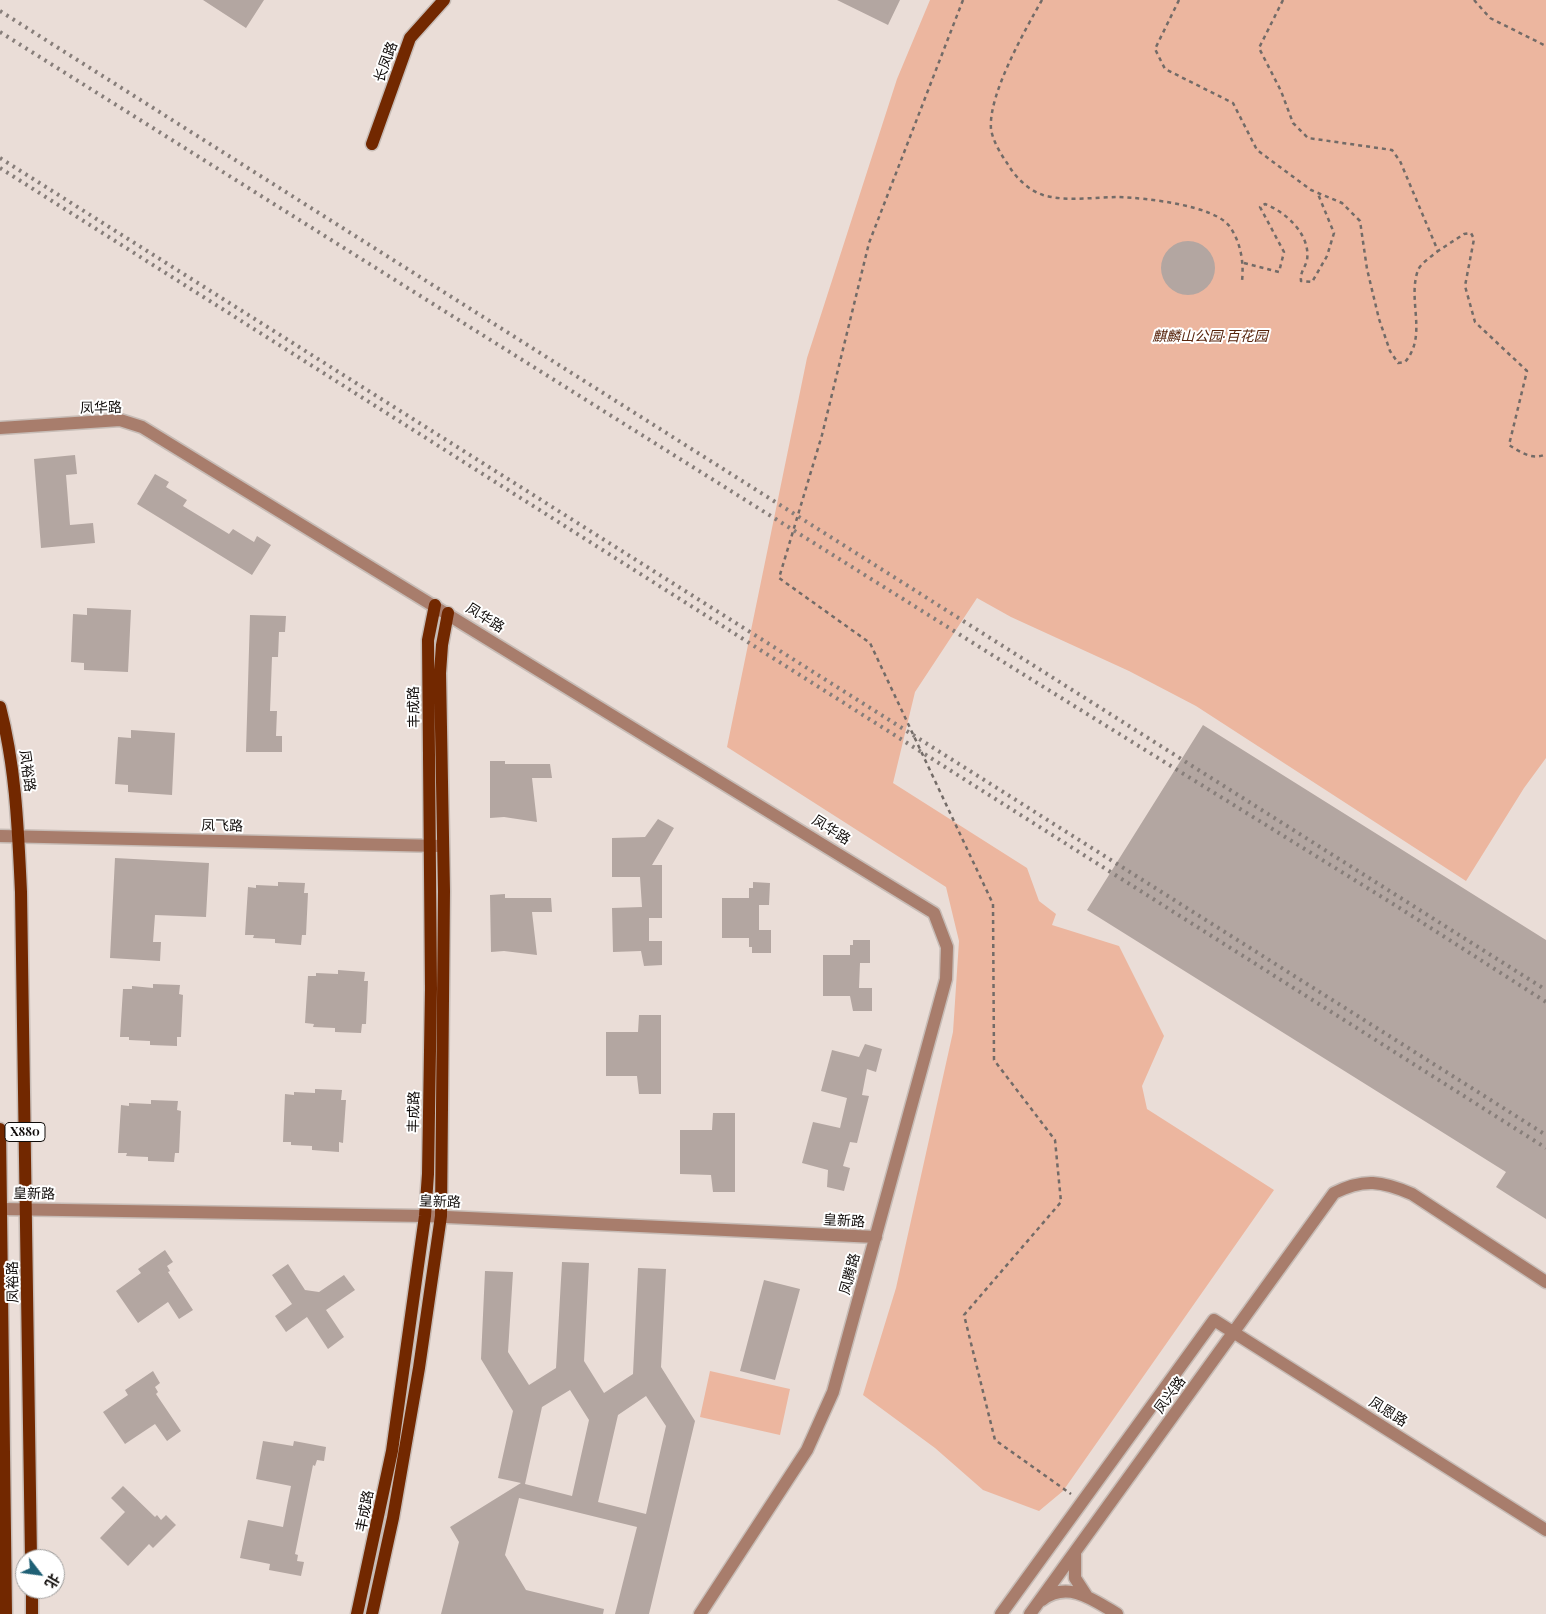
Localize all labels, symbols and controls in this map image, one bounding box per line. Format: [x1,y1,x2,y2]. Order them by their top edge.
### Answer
street label: 长凤路 [371,39,401,85]
park label: 麒麟山公园·百花园 [1152,329,1268,345]
street label: 凤华路 [80,399,122,417]
street label: 凤华路 [463,600,507,636]
street label: 丰成路 [405,686,423,728]
street label: 凤裕路 [16,749,38,793]
street label: 凤华路 [809,812,853,848]
street label: 凤飞路 [201,817,243,835]
street label: 丰成路 [405,1091,423,1133]
road number: X880 [5,1122,45,1142]
street label: 皇新路 [13,1185,55,1203]
street label: 皇新路 [419,1193,461,1211]
street label: 皇新路 [823,1212,865,1230]
street label: 凤腾路 [836,1252,864,1296]
street label: 凤裕路 [4,1261,22,1303]
street label: 凤兴路 [1151,1373,1189,1417]
street label: 凤恩路 [1366,1394,1410,1430]
street label: 丰成路 [353,1489,377,1533]
north arrow [15,1549,65,1599]
text: 北 [41,1570,64,1592]

